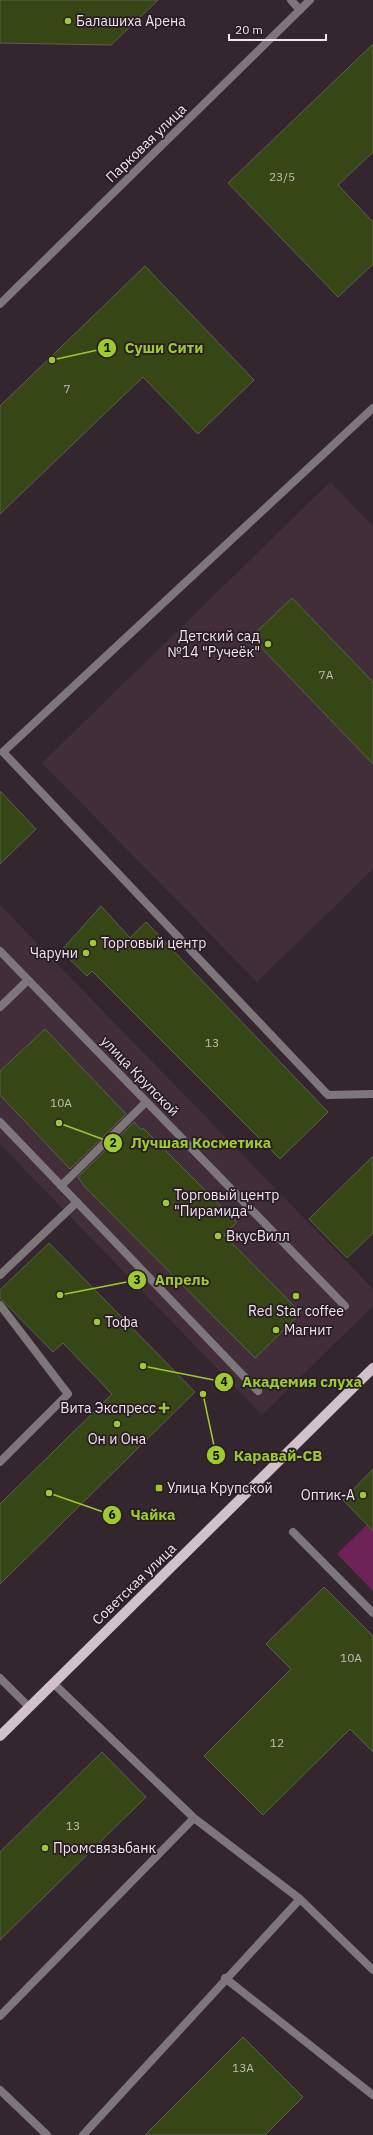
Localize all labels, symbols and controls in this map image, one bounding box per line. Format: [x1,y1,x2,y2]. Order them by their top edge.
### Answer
place label: Балашиха Арена [76,12,186,30]
marker: Балашиха Арена [63,16,73,26]
scale bar [229,16,326,42]
text: 20 m [235,22,263,37]
street label: Парковая улица [102,100,191,186]
house number: 23/5 [269,169,295,184]
callout: Суши Сити [97,335,211,362]
text: Суши Сити [125,338,203,357]
text: 1 [103,340,111,355]
house number: 7 [63,381,71,396]
place label: Детский сад №14 "Ручеёк" [167,627,260,661]
marker: Детский сад №14 "Ручеёк" [263,639,273,649]
house number: 7А [319,667,334,682]
place label: Торговый центр [101,934,206,952]
marker: Торговый центр [88,938,98,948]
place label: Чаруни [30,944,78,962]
marker: Чаруни [81,948,91,958]
street label: улица Крупской [97,1032,183,1120]
house number: 13 [205,1035,219,1050]
house number: 10А [50,1095,72,1110]
callout: Лучшая Косметика [103,1130,279,1157]
text: Лучшая Косметика [131,1133,272,1152]
text: 2 [109,1135,117,1150]
place label: Торговый центр "Пирамида" [174,1186,279,1220]
marker: Торговый центр "Пирамида" [161,1198,171,1208]
place label: ВкусВилл [226,1227,290,1245]
marker: ВкусВилл [213,1231,223,1241]
callout: Апрель [127,1266,217,1293]
text: Апрель [155,1270,210,1289]
text: 3 [133,1272,141,1287]
marker: Red Star coffee [291,1291,301,1301]
place label: Red Star coffee [248,1302,344,1320]
place label: Тофа [105,1313,138,1331]
marker: Тофа [92,1317,102,1327]
place label: Магнит [284,1321,332,1339]
marker: Магнит [271,1325,281,1335]
callout: Академия слуха [214,1368,370,1395]
text: Академия слуха [242,1372,362,1391]
text: 4 [220,1374,228,1389]
place label: Вита Экспресс [60,1399,156,1417]
marker: Вита Экспресс [159,1403,169,1413]
marker: Он и Она [112,1419,122,1429]
place label: Он и Она [88,1430,147,1448]
callout: Каравай-СВ [206,1442,331,1469]
text: Каравай-СВ [234,1446,322,1465]
text: 5 [212,1448,220,1463]
place label: Улица Крупской [167,1479,273,1497]
marker: Улица Крупской [154,1483,164,1493]
place label: Оптик-А [301,1486,355,1504]
marker: Оптик-А [358,1490,368,1500]
callout: Чайка [102,1501,183,1528]
text: Чайка [130,1505,176,1524]
text: 6 [108,1507,116,1522]
street label: Советская улица [88,1539,180,1629]
house number: 10А [340,1650,362,1665]
house number: 12 [270,1735,284,1750]
house number: 13 [66,1818,80,1833]
place label: Промсвязьбанк [53,1839,157,1857]
marker: Промсвязьбанк [40,1843,50,1853]
house number: 13А [232,2060,254,2075]

